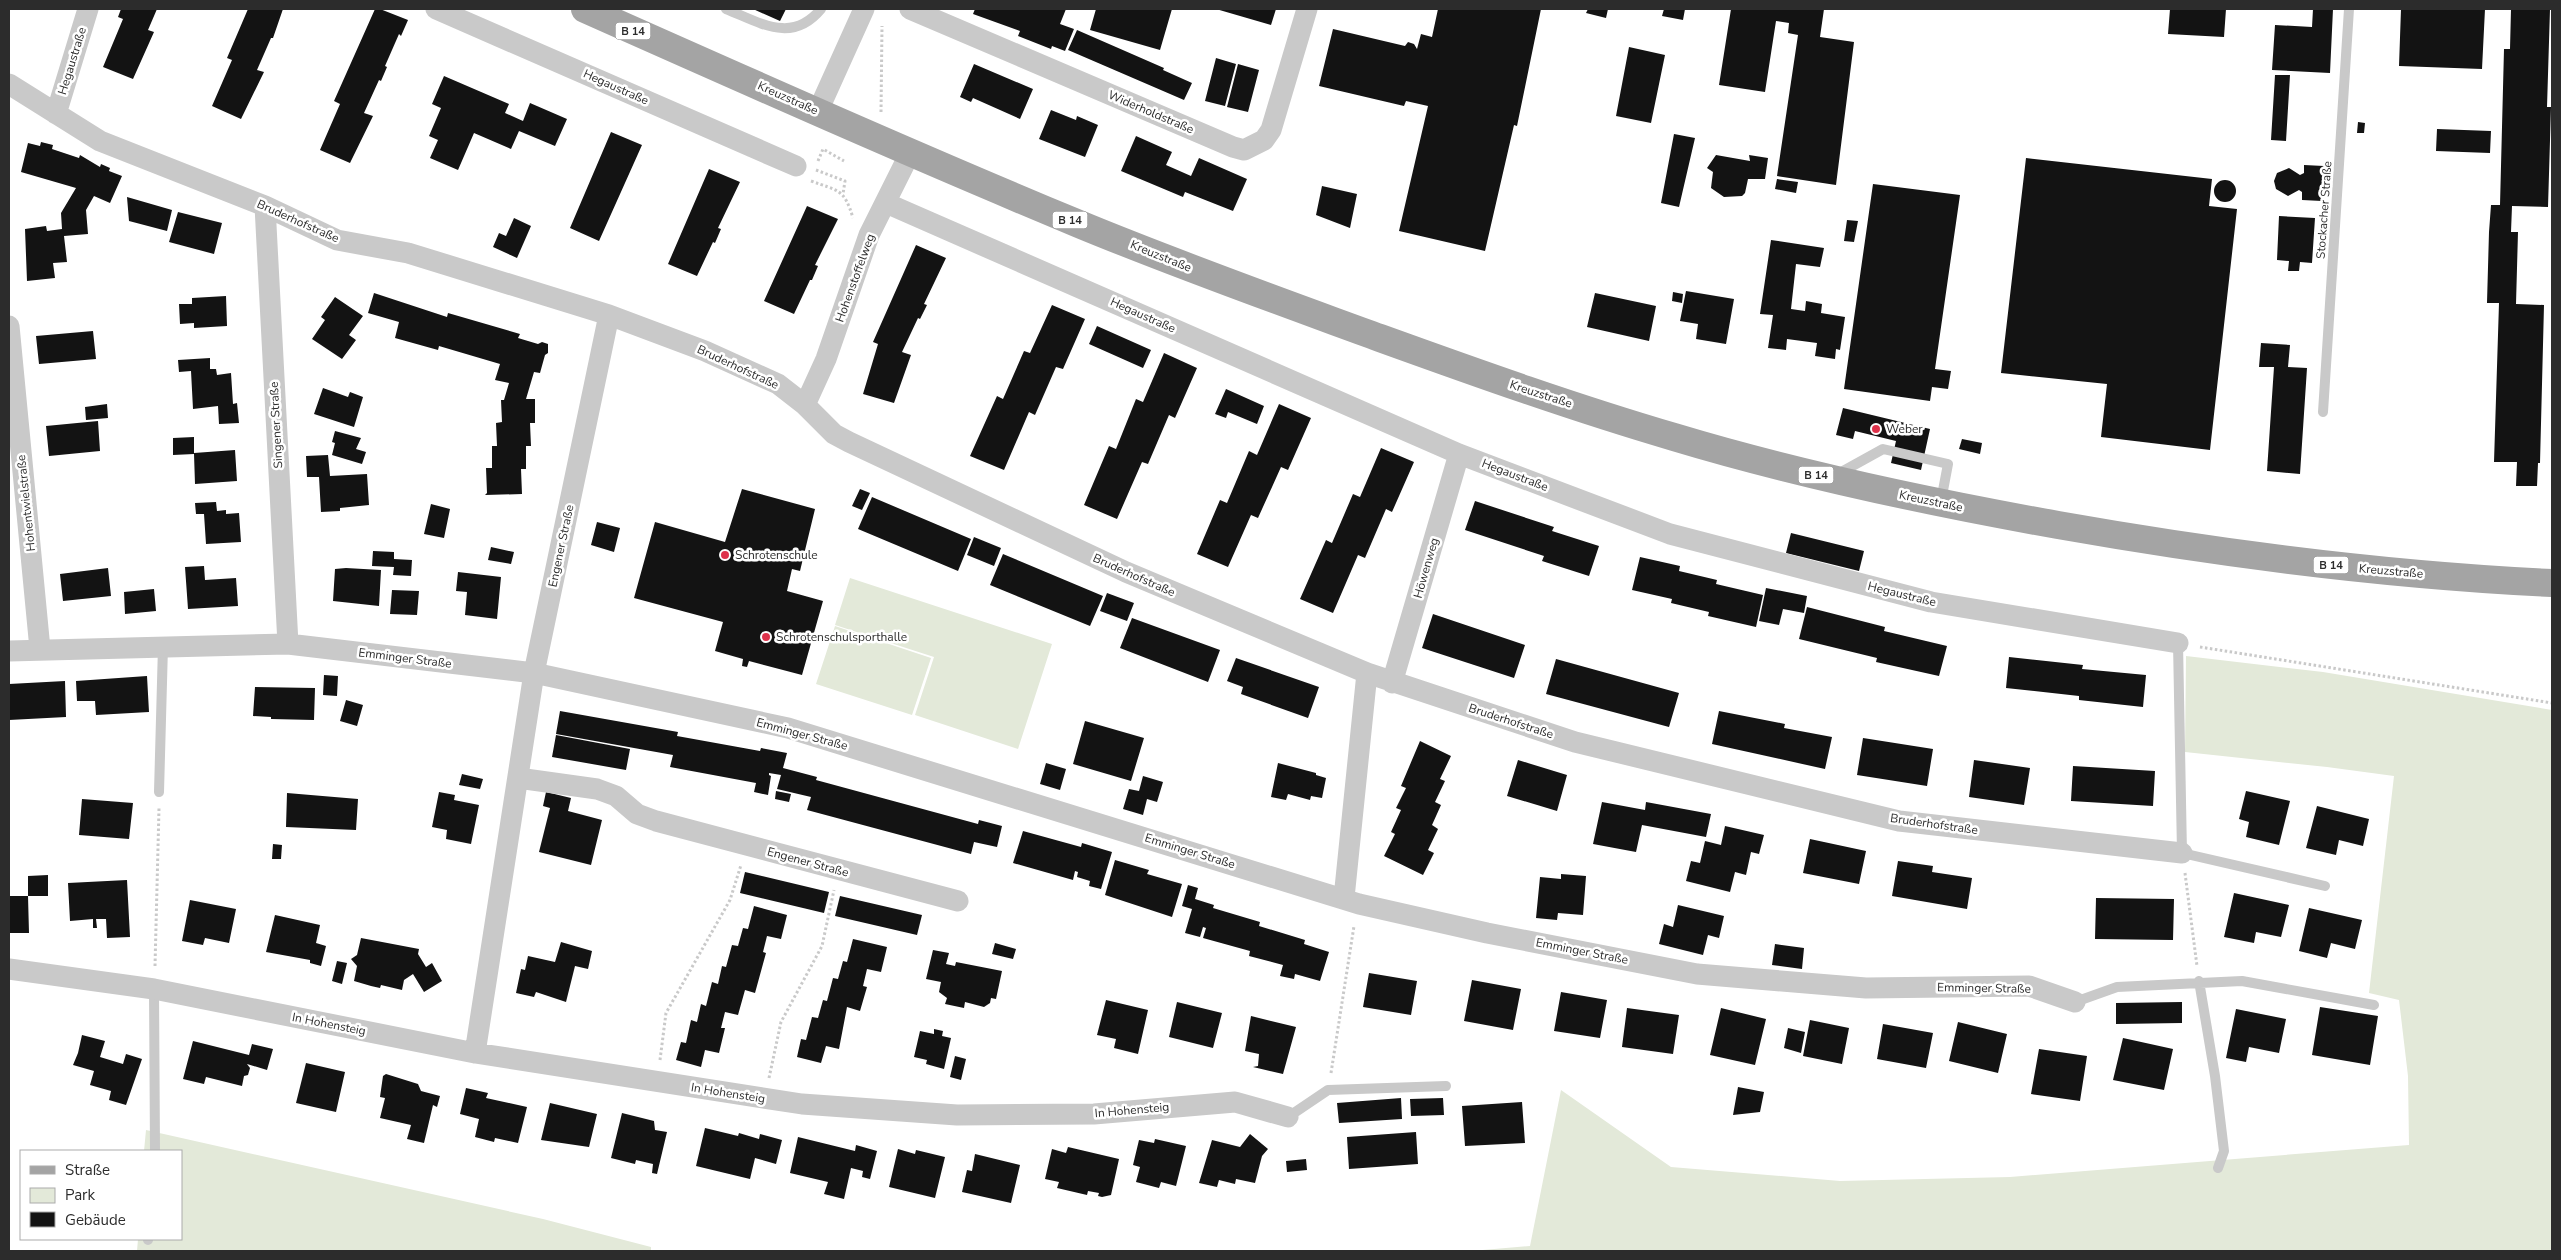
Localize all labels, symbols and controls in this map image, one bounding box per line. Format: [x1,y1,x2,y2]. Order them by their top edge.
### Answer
road number: B 14 [616,22,650,40]
street label: Hegaustraße [54,25,90,97]
street label: Hegaustraße [581,65,651,109]
street label: Kreuzstraße [755,78,821,118]
street label: Widerholdstraße [1106,87,1196,137]
street label: Stockacher Straße [2313,161,2335,259]
street label: Bruderhofstraße [254,196,342,246]
road number: B 14 [1052,212,1088,228]
street label: Hohenstoffelweg [832,232,878,324]
street label: Kreuzstraße [1128,236,1194,276]
street label: Hegaustraße [1108,293,1178,337]
street label: Bruderhofstraße [695,341,781,393]
street label: Kreuzstraße [1508,376,1574,412]
street label: Singener Straße [266,381,286,469]
place label: Weber [1886,421,1923,437]
marker: Weber [1870,423,1882,435]
street label: Hohentwielstraße [13,454,39,552]
street label: Hegaustraße [1479,455,1551,495]
road number: B 14 [1798,466,1834,484]
street label: Kreuzstraße [1898,486,1964,516]
street label: Engener Straße [544,503,578,589]
street label: Höwenweg [1410,536,1442,600]
place label: Schrotenschule [735,547,818,563]
marker: Schrotenschule [719,549,731,561]
street label: Bruderhofstraße [1090,550,1178,600]
road number: B 14 [2314,556,2348,574]
street label: Kreuzstraße [2358,560,2424,582]
street label: Hegaustraße [1866,578,1938,610]
place label: Schrotenschulsporthalle [776,629,907,645]
marker: Schrotenschulsporthalle [760,631,772,643]
street label: Emminger Straße [357,644,453,672]
street label: Bruderhofstraße [1466,700,1556,742]
street label: Emminger Straße [755,714,849,754]
street label: Bruderhofstraße [1889,810,1979,838]
street label: Emminger Straße [1143,830,1237,872]
street label: Engener Straße [765,843,851,881]
street label: Emminger Straße [1534,934,1630,968]
street label: Emminger Straße [1937,979,2031,997]
street label: In Hohensteig [291,1009,367,1039]
street label: In Hohensteig [690,1079,766,1107]
street label: In Hohensteig [1094,1099,1170,1121]
legend [20,1150,182,1240]
text: Straße [65,1160,110,1180]
text: Park [65,1185,95,1205]
text: Gebäude [65,1210,126,1230]

